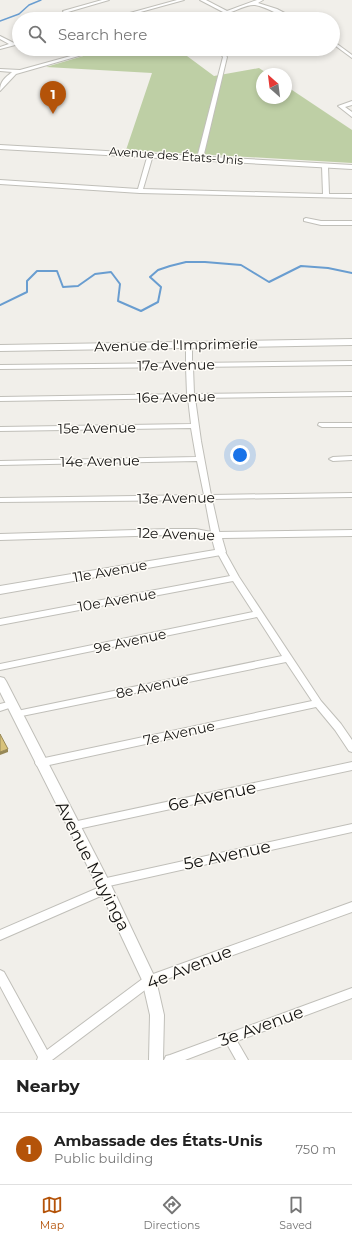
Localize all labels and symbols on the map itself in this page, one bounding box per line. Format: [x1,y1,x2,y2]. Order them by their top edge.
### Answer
north arrow [256,68,292,104]
pin: 1 [40,81,66,114]
street label: Avenue des États-Unis [108,143,244,168]
street label: Avenue de l'Imprimerie [94,335,258,355]
street label: 17e Avenue [137,355,215,375]
street label: 16e Avenue [137,387,215,407]
street label: 15e Avenue [58,418,136,438]
your location [230,445,250,465]
street label: 14e Avenue [60,451,140,471]
street label: 13e Avenue [137,488,215,508]
street label: 12e Avenue [137,524,215,544]
street label: 11e Avenue [71,556,149,586]
street label: 10e Avenue [76,584,158,616]
street label: 9e Avenue [92,625,168,657]
street label: 8e Avenue [114,670,190,702]
street label: 7e Avenue [142,717,216,749]
street label: 6e Avenue [166,777,258,815]
street label: Avenue Muyinga [52,798,134,934]
street label: 5e Avenue [182,836,272,874]
street label: 4e Avenue [143,941,235,993]
street label: 3e Avenue [216,1001,306,1051]

